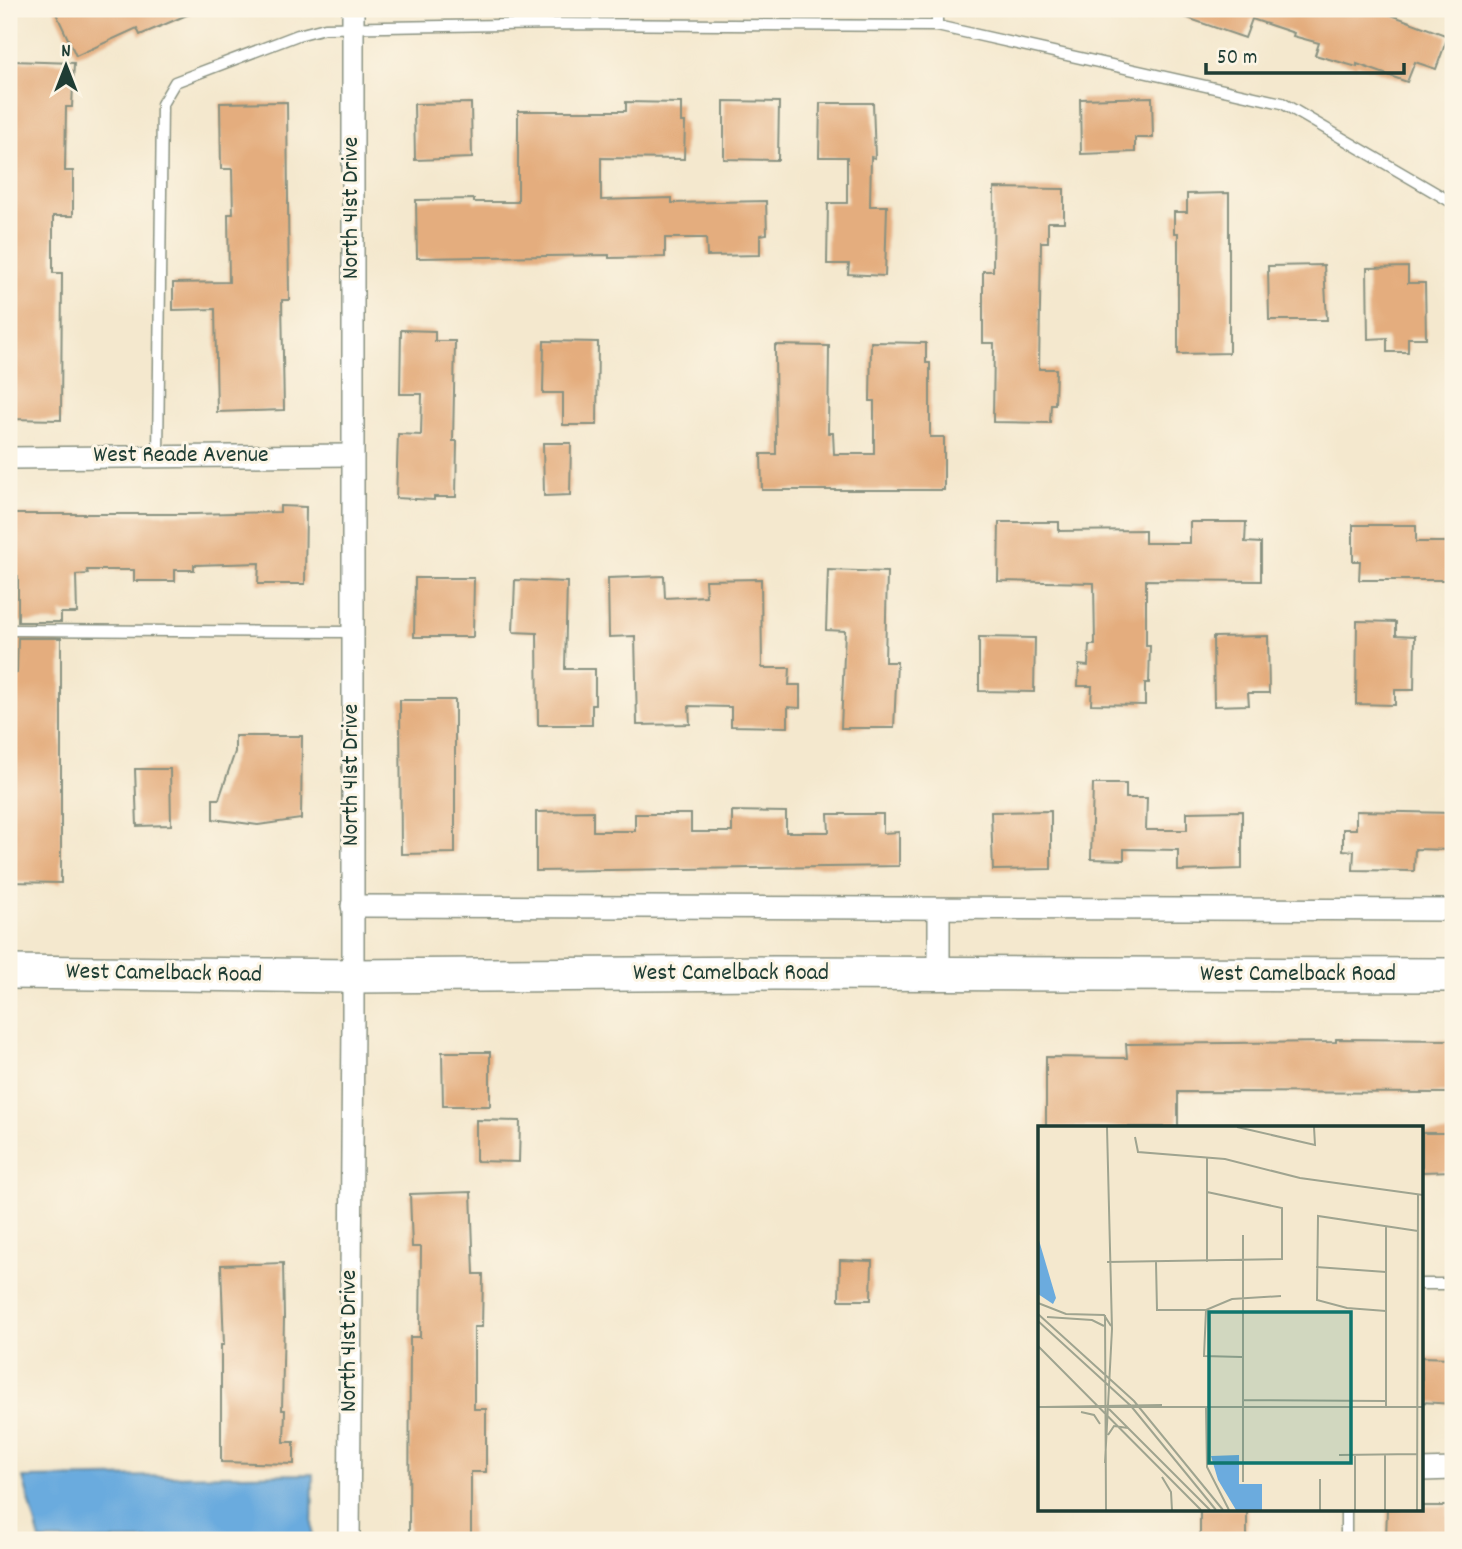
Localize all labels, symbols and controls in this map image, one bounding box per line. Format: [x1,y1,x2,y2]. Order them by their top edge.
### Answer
north arrow [32,32,102,102]
scale bar [1206,32,1404,76]
text: N [61,39,71,66]
text: 50 m [1217,44,1257,74]
street label: North 41st Drive [335,137,369,279]
street label: West Reade Avenue [93,439,269,473]
street label: North 41st Drive [335,704,369,846]
street label: West Camelback Road [66,955,262,993]
street label: West Camelback Road [633,957,829,991]
street label: West Camelback Road [1200,958,1396,992]
inset map [1038,1126,1424,1510]
street label: North 41st Drive [333,1270,367,1412]

